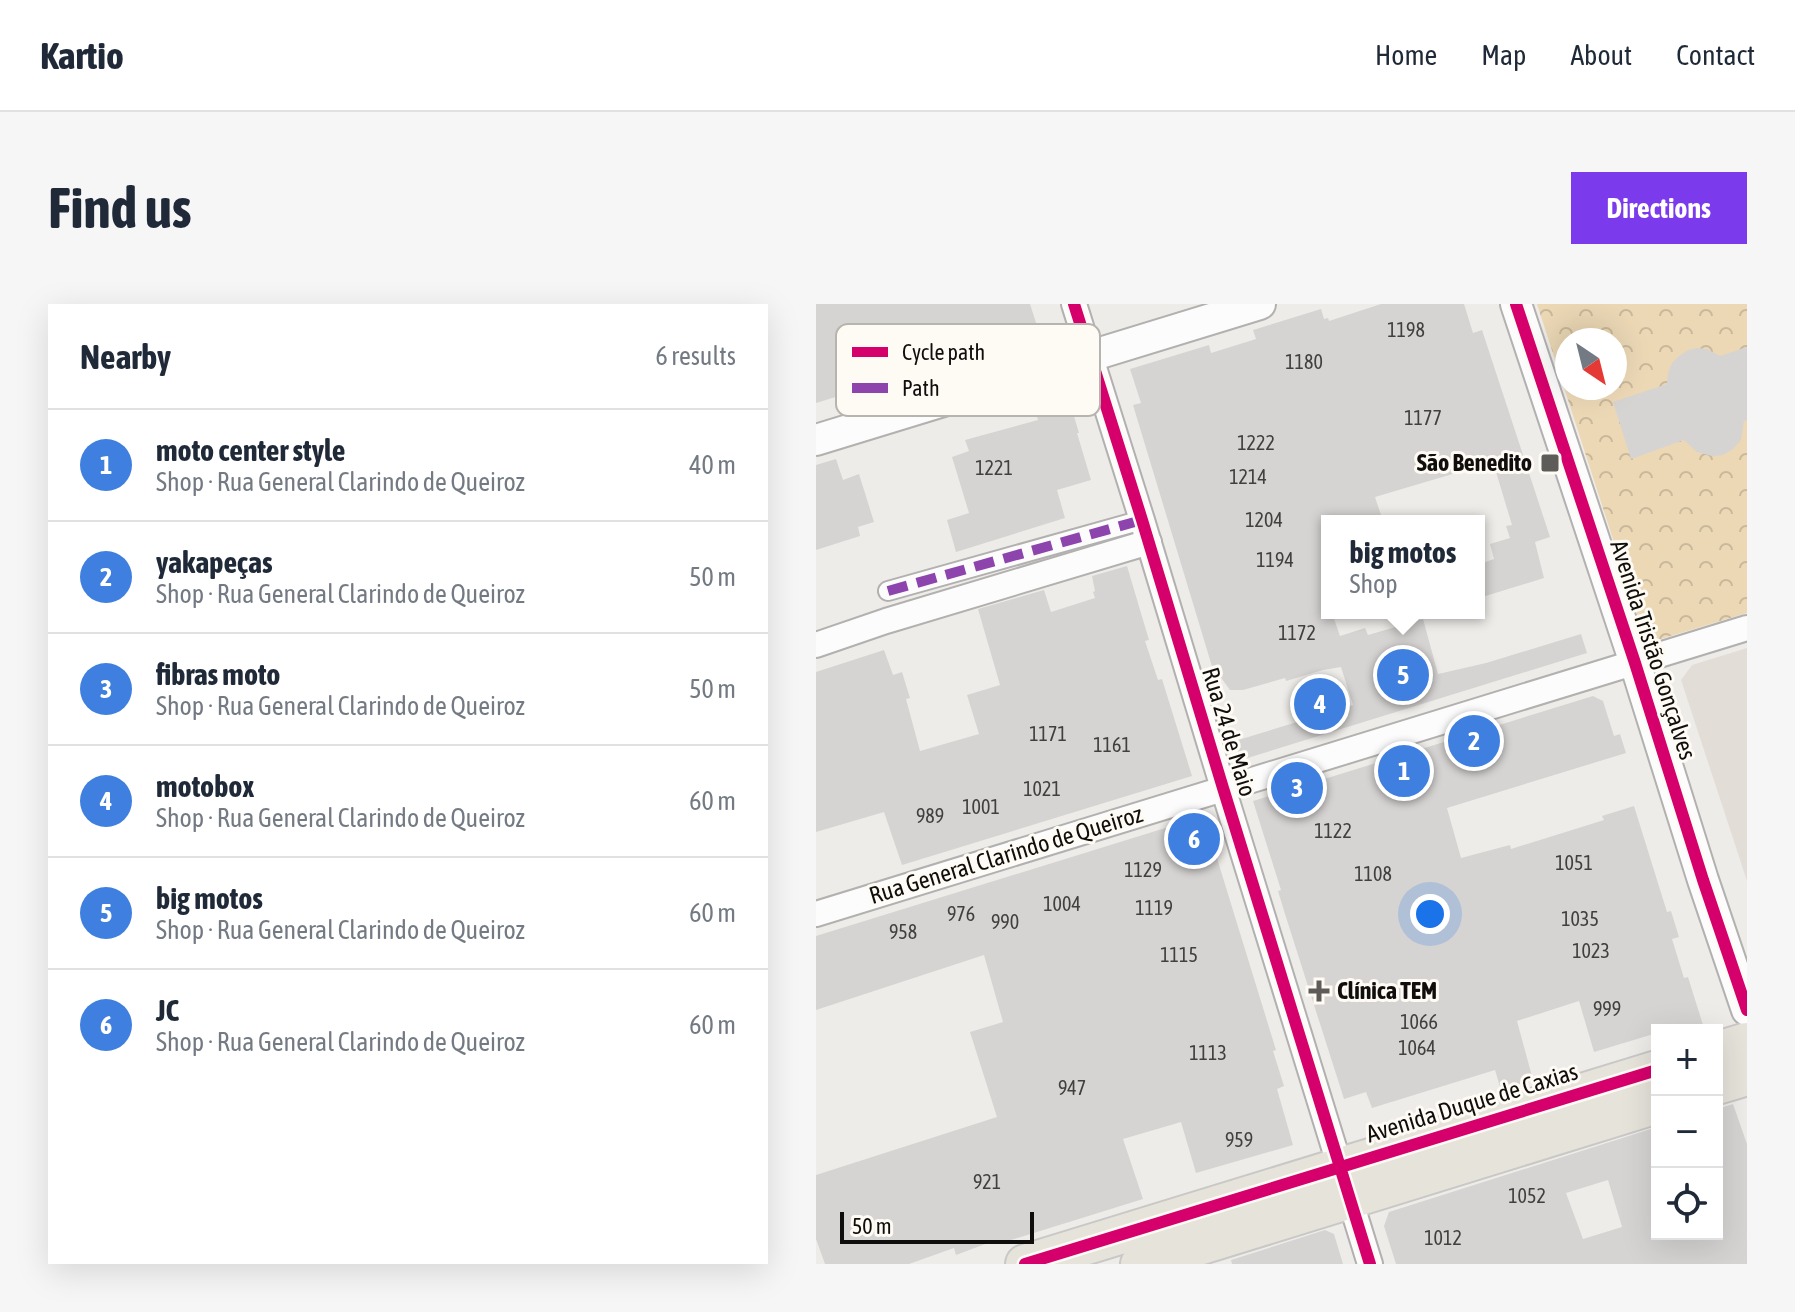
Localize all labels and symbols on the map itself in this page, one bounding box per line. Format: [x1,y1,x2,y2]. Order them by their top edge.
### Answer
house number: 1198 [1387,318,1425,341]
legend [836,324,1100,416]
north arrow [1555,328,1627,400]
text: Cycle path [902,339,985,365]
house number: 1180 [1285,350,1323,373]
text: Path [902,375,940,401]
house number: 1177 [1404,406,1442,429]
house number: 1222 [1237,431,1275,454]
place label: São Benedito [1417,449,1532,476]
marker: São Benedito [1539,452,1561,474]
house number: 1221 [975,456,1013,479]
house number: 1214 [1229,465,1267,488]
house number: 1204 [1245,508,1283,531]
street label: Avenida Tristão Gonçalves [1605,537,1702,763]
house number: 1194 [1256,548,1294,571]
house number: 1172 [1278,621,1316,644]
pin: 5 [1377,645,1429,705]
street label: Rua 24 de Maio [1197,664,1262,800]
pin: 4 [1294,674,1346,734]
pin: 2 [1448,711,1500,771]
house number: 1171 [1029,722,1067,745]
house number: 1161 [1093,733,1131,756]
pin: 1 [1378,741,1430,801]
pin: 3 [1271,758,1323,818]
house number: 1021 [1023,777,1061,800]
house number: 1001 [962,795,1000,818]
street label: Rua General Clarindo de Queiroz [866,800,1146,909]
house number: 989 [916,804,944,827]
pin: 6 [1168,809,1220,869]
house number: 1122 [1314,819,1352,842]
house number: 1051 [1555,851,1593,874]
house number: 1129 [1124,858,1162,881]
house number: 1108 [1354,862,1392,885]
house number: 1004 [1043,892,1081,915]
your location [1410,894,1450,934]
house number: 1119 [1135,896,1173,919]
house number: 976 [947,902,975,925]
house number: 1035 [1561,907,1599,930]
house number: 990 [991,910,1019,933]
house number: 958 [889,920,917,943]
house number: 1023 [1572,939,1610,962]
house number: 1115 [1160,943,1198,966]
place label: Clínica TEM [1337,977,1437,1004]
marker: Clínica TEM [1308,980,1330,1002]
house number: 999 [1593,997,1621,1020]
house number: 1066 [1400,1010,1438,1033]
house number: 1064 [1398,1036,1436,1059]
house number: 1113 [1189,1041,1227,1064]
street label: Avenida Duque de Caxias [1363,1057,1581,1148]
house number: 947 [1058,1076,1086,1099]
house number: 959 [1225,1128,1253,1151]
house number: 921 [973,1170,1001,1193]
house number: 1052 [1508,1184,1546,1207]
scale bar [840,1208,1034,1244]
house number: 1012 [1424,1226,1462,1249]

